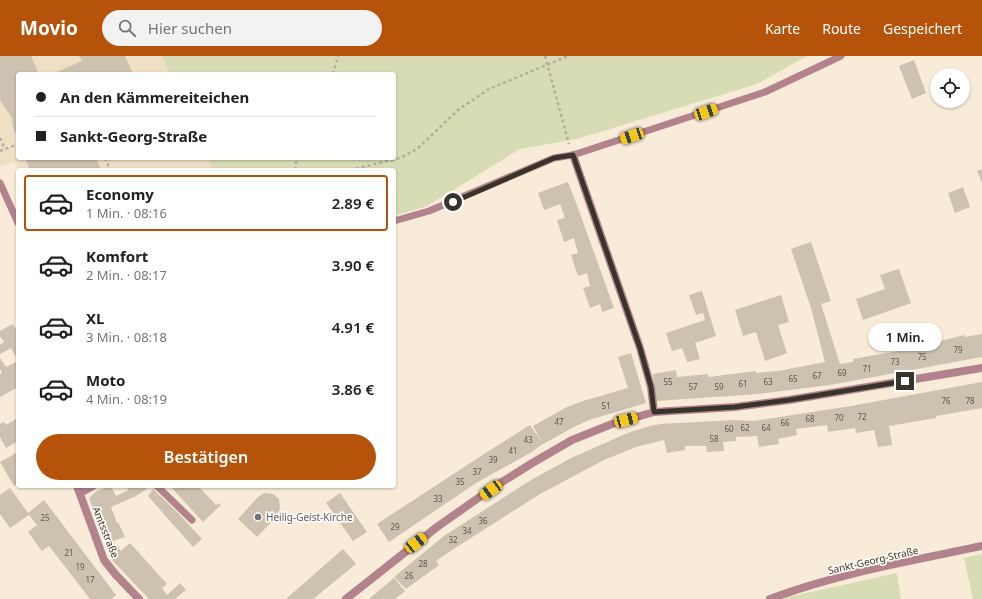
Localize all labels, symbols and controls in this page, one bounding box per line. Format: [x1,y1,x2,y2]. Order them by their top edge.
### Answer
search box [102,10,382,46]
text: Movio [20,15,78,41]
icon: search [116,17,138,39]
text: Hier suchen [148,18,232,38]
text: Karte [765,19,800,38]
text: Route [822,19,861,38]
text: Gespeichert [883,19,962,38]
map controls [930,68,970,108]
button: locate [930,68,970,108]
text: An den Kämmereiteichen [60,87,249,107]
car [693,102,719,122]
text: Sankt-Georg-Straße [60,126,207,146]
car [619,127,645,145]
text: Economy [86,184,154,204]
icon: car [38,185,74,221]
text: 2.89 € [332,193,374,213]
route start [444,193,462,211]
text: 1 Min. · 08:16 [86,204,167,222]
text: Komfort [86,246,148,266]
icon: car [38,247,74,283]
text: 3.90 € [332,255,374,275]
text: 2 Min. · 08:17 [86,266,167,284]
text: XL [86,308,104,328]
icon: car [38,309,74,345]
text: 4.91 € [332,317,374,337]
callout: 1 Min. [868,323,942,351]
text: 3 Min. · 08:18 [86,328,167,346]
text: 1 Min. [886,328,924,346]
house number: 79 [953,344,963,355]
house number: 75 [917,351,927,362]
house number: 73 [890,356,900,367]
house number: 71 [862,363,872,374]
house number: 69 [837,367,847,378]
text: Moto [86,370,125,390]
house number: 67 [812,370,822,381]
icon: car [38,371,74,407]
route end [896,372,914,390]
house number: 65 [788,373,798,384]
house number: 55 [663,376,673,387]
house number: 63 [763,376,773,387]
house number: 61 [738,378,748,389]
text: 3.86 € [332,379,374,399]
house number: 57 [688,381,698,392]
house number: 59 [714,381,724,392]
text: 4 Min. · 08:19 [86,390,167,408]
house number: 76 [941,395,951,406]
house number: 78 [965,395,975,406]
house number: 51 [601,400,611,411]
car [613,411,639,429]
house number: 72 [857,411,867,422]
house number: 70 [834,412,844,423]
house number: 68 [805,413,815,424]
house number: 47 [554,416,564,427]
house number: 66 [780,417,790,428]
house number: 62 [740,422,750,433]
house number: 64 [761,422,771,433]
house number: 60 [724,423,734,434]
house number: 58 [709,433,719,444]
button: Bestätigen [36,434,376,480]
house number: 43 [523,434,533,445]
house number: 41 [508,445,518,456]
house number: 39 [488,454,498,465]
house number: 37 [472,466,482,477]
house number: 35 [455,476,465,487]
car [478,478,504,502]
house number: 33 [433,493,443,504]
street label: Amtsstraße [89,504,123,560]
place label: Heilig-Geist-Kirche [266,510,353,524]
house number: 25 [40,512,50,523]
marker: Heilig-Geist-Kirche [253,512,263,522]
house number: 36 [478,515,488,526]
house number: 29 [390,521,400,532]
house number: 34 [462,525,472,536]
car [403,531,429,555]
house number: 32 [448,534,458,545]
street label: Sankt-Georg-Straße [826,543,920,577]
house number: 21 [64,547,74,558]
house number: 28 [418,558,428,569]
house number: 19 [75,561,85,572]
house number: 26 [404,570,414,581]
house number: 17 [85,574,95,585]

